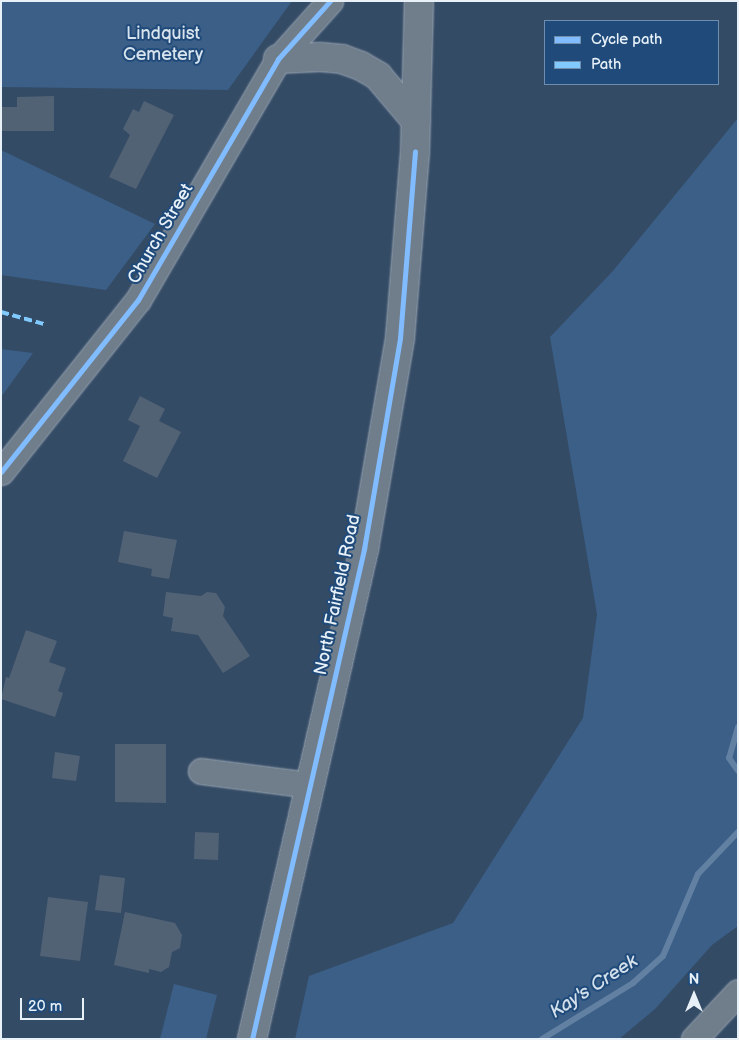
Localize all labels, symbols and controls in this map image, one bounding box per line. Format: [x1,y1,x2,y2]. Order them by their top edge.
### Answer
legend [544,20,719,85]
park label: Lindquist Cemetery [123,24,203,66]
text: Cycle path [591,30,662,49]
text: Path [591,55,621,74]
street label: Church Street [123,180,199,288]
street label: North Fairfield Road [310,513,366,677]
water label: Kay's Creek [546,950,642,1024]
north arrow [669,970,719,1020]
text: N [689,971,699,988]
scale bar [22,988,86,1020]
text: 20 m [28,997,62,1016]

